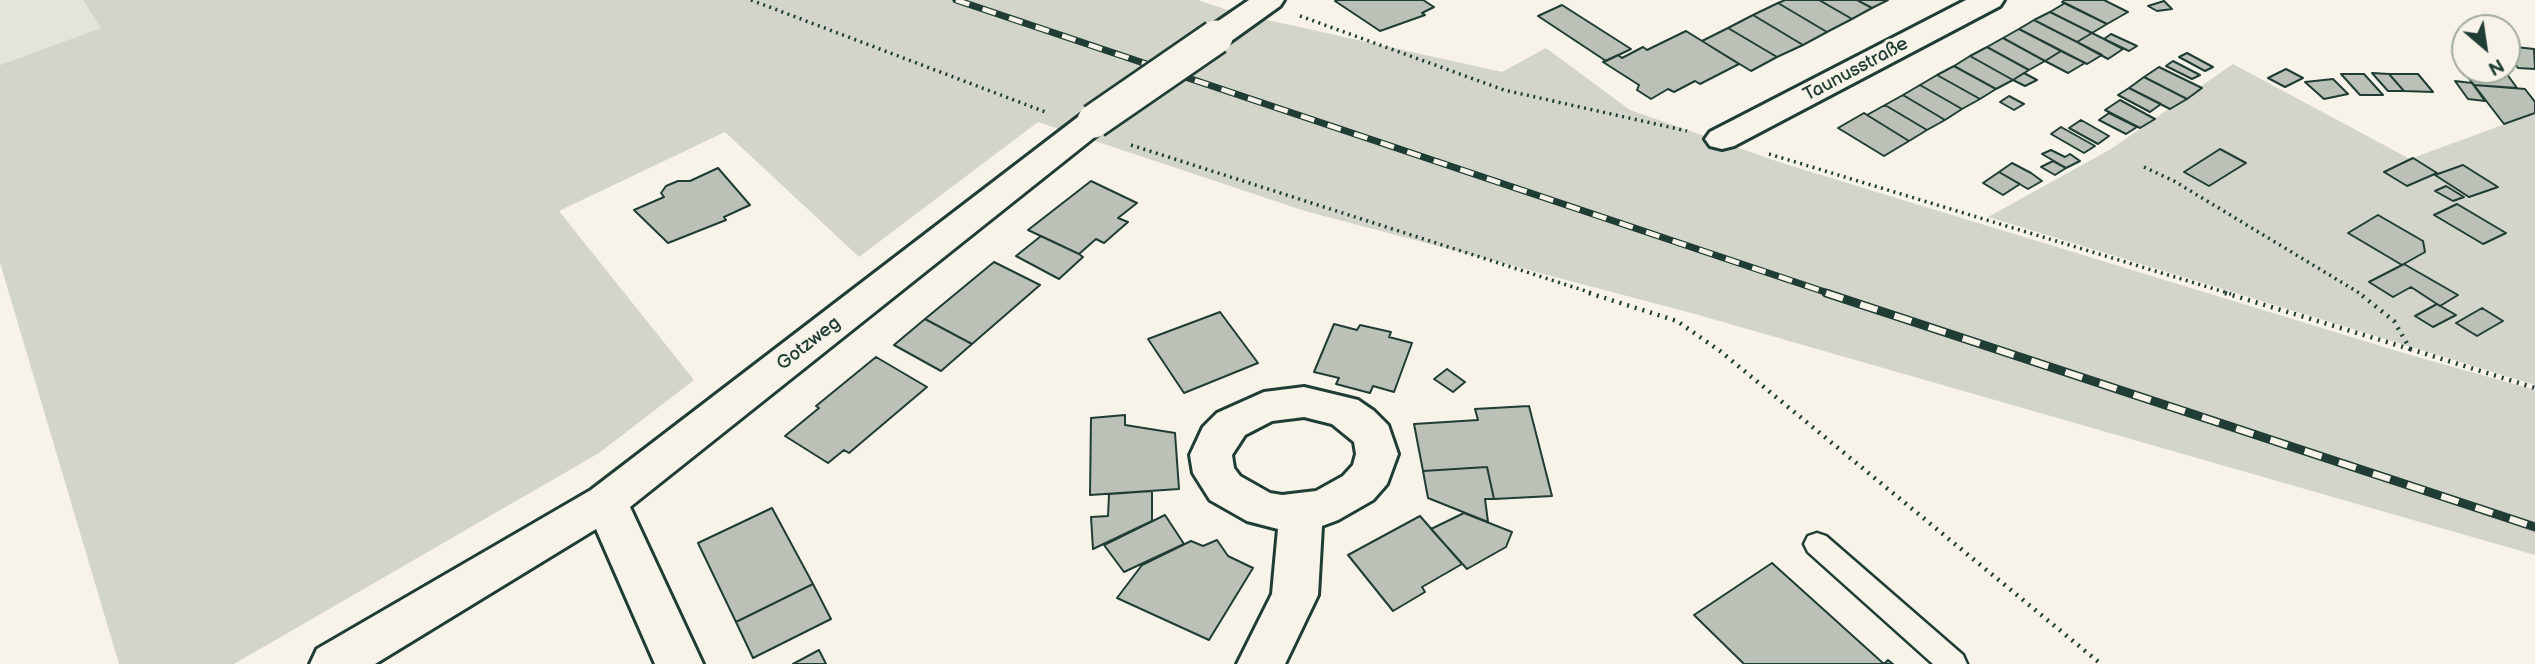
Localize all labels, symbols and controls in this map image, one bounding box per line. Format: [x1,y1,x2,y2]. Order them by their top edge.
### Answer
north arrow [2451,14,2521,84]
street label: Taunusstraße [1800,33,1912,107]
text: N [2484,53,2507,80]
street label: Gotzweg [773,312,845,376]

